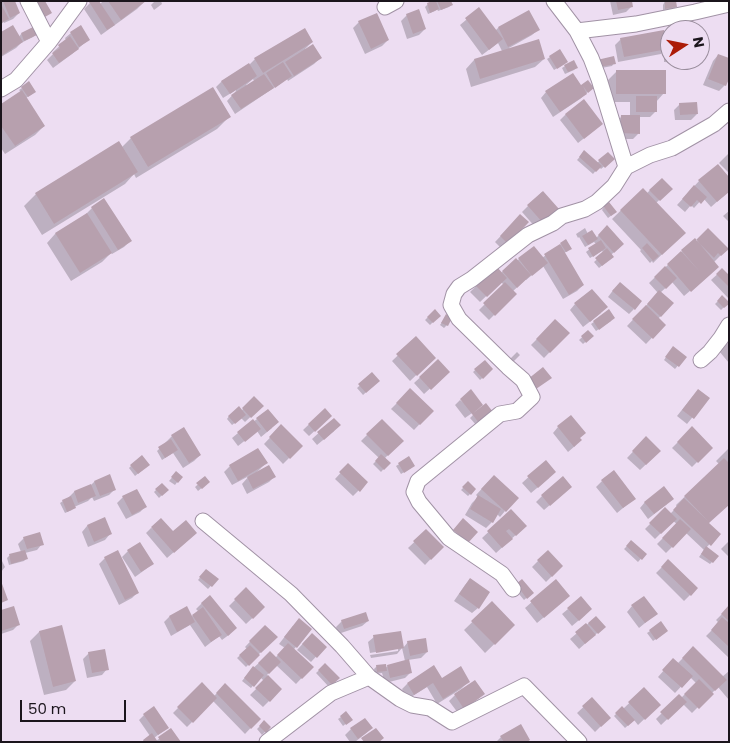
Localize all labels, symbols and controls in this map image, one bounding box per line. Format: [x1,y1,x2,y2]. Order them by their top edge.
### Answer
north arrow [660,20,710,70]
text: N [688,35,710,49]
scale bar [22,690,129,722]
text: 50 m [28,698,66,719]

